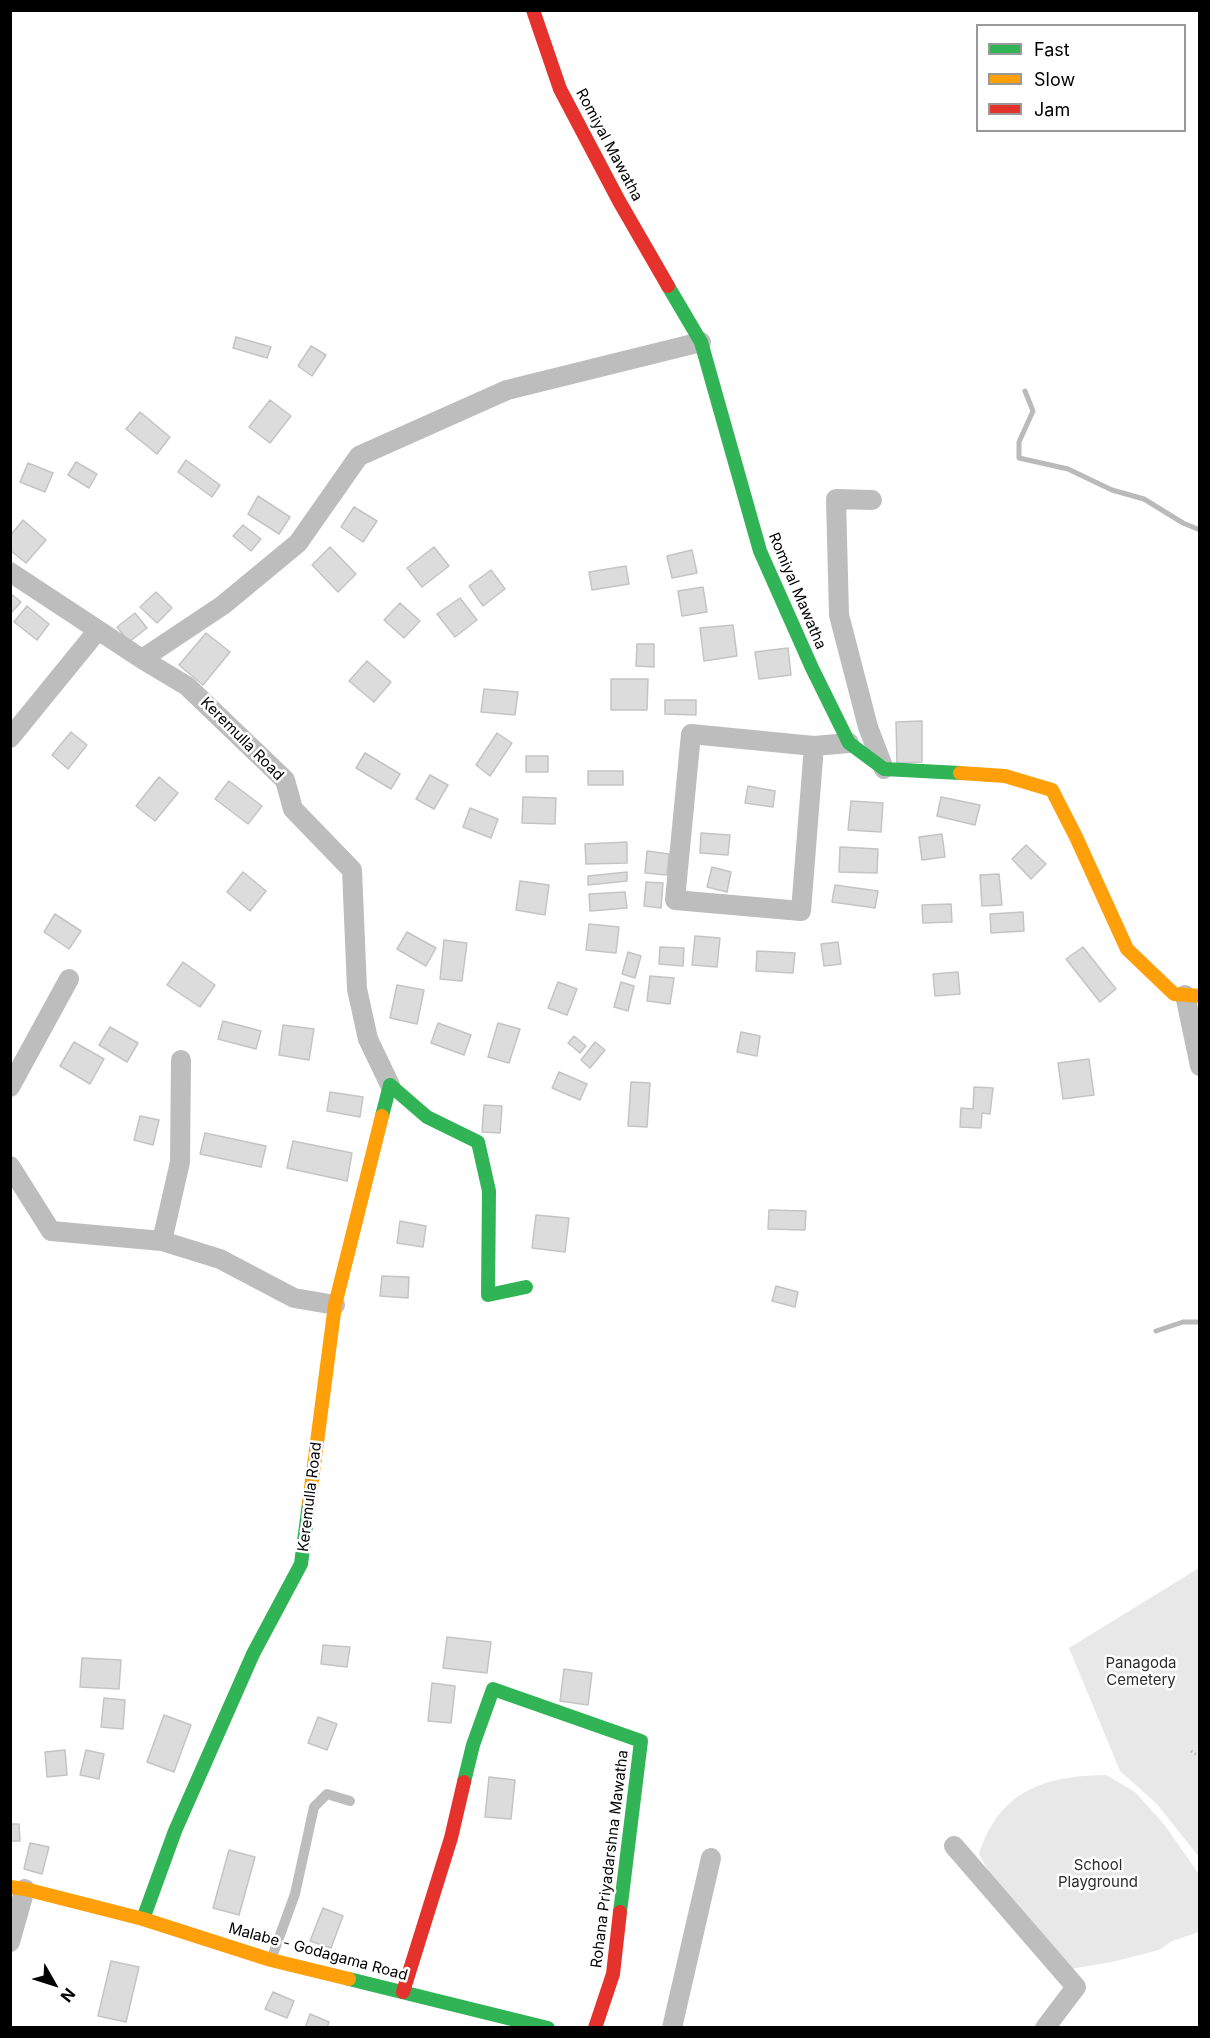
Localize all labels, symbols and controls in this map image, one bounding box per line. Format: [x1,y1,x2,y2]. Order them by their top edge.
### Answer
legend [976,24,1186,132]
text: Fast [1034,39,1070,60]
text: Slow [1034,69,1075,90]
street label: Romiyal Mawatha [572,86,646,204]
text: Jam [1034,99,1070,120]
street label: Romiyal Mawatha [764,530,830,652]
street label: Keremulla Road [197,694,287,784]
street label: Keremulla Road [294,1441,326,1553]
park label: Panagoda Cemetery [1105,1654,1177,1689]
street label: Rohana Priyadarshna Mawatha [588,1749,632,1969]
park label: School Playground [1058,1856,1138,1891]
street label: Malabe - Godagama Road [226,1919,410,1985]
north arrow [24,1954,84,2014]
text: N [56,1984,80,2006]

